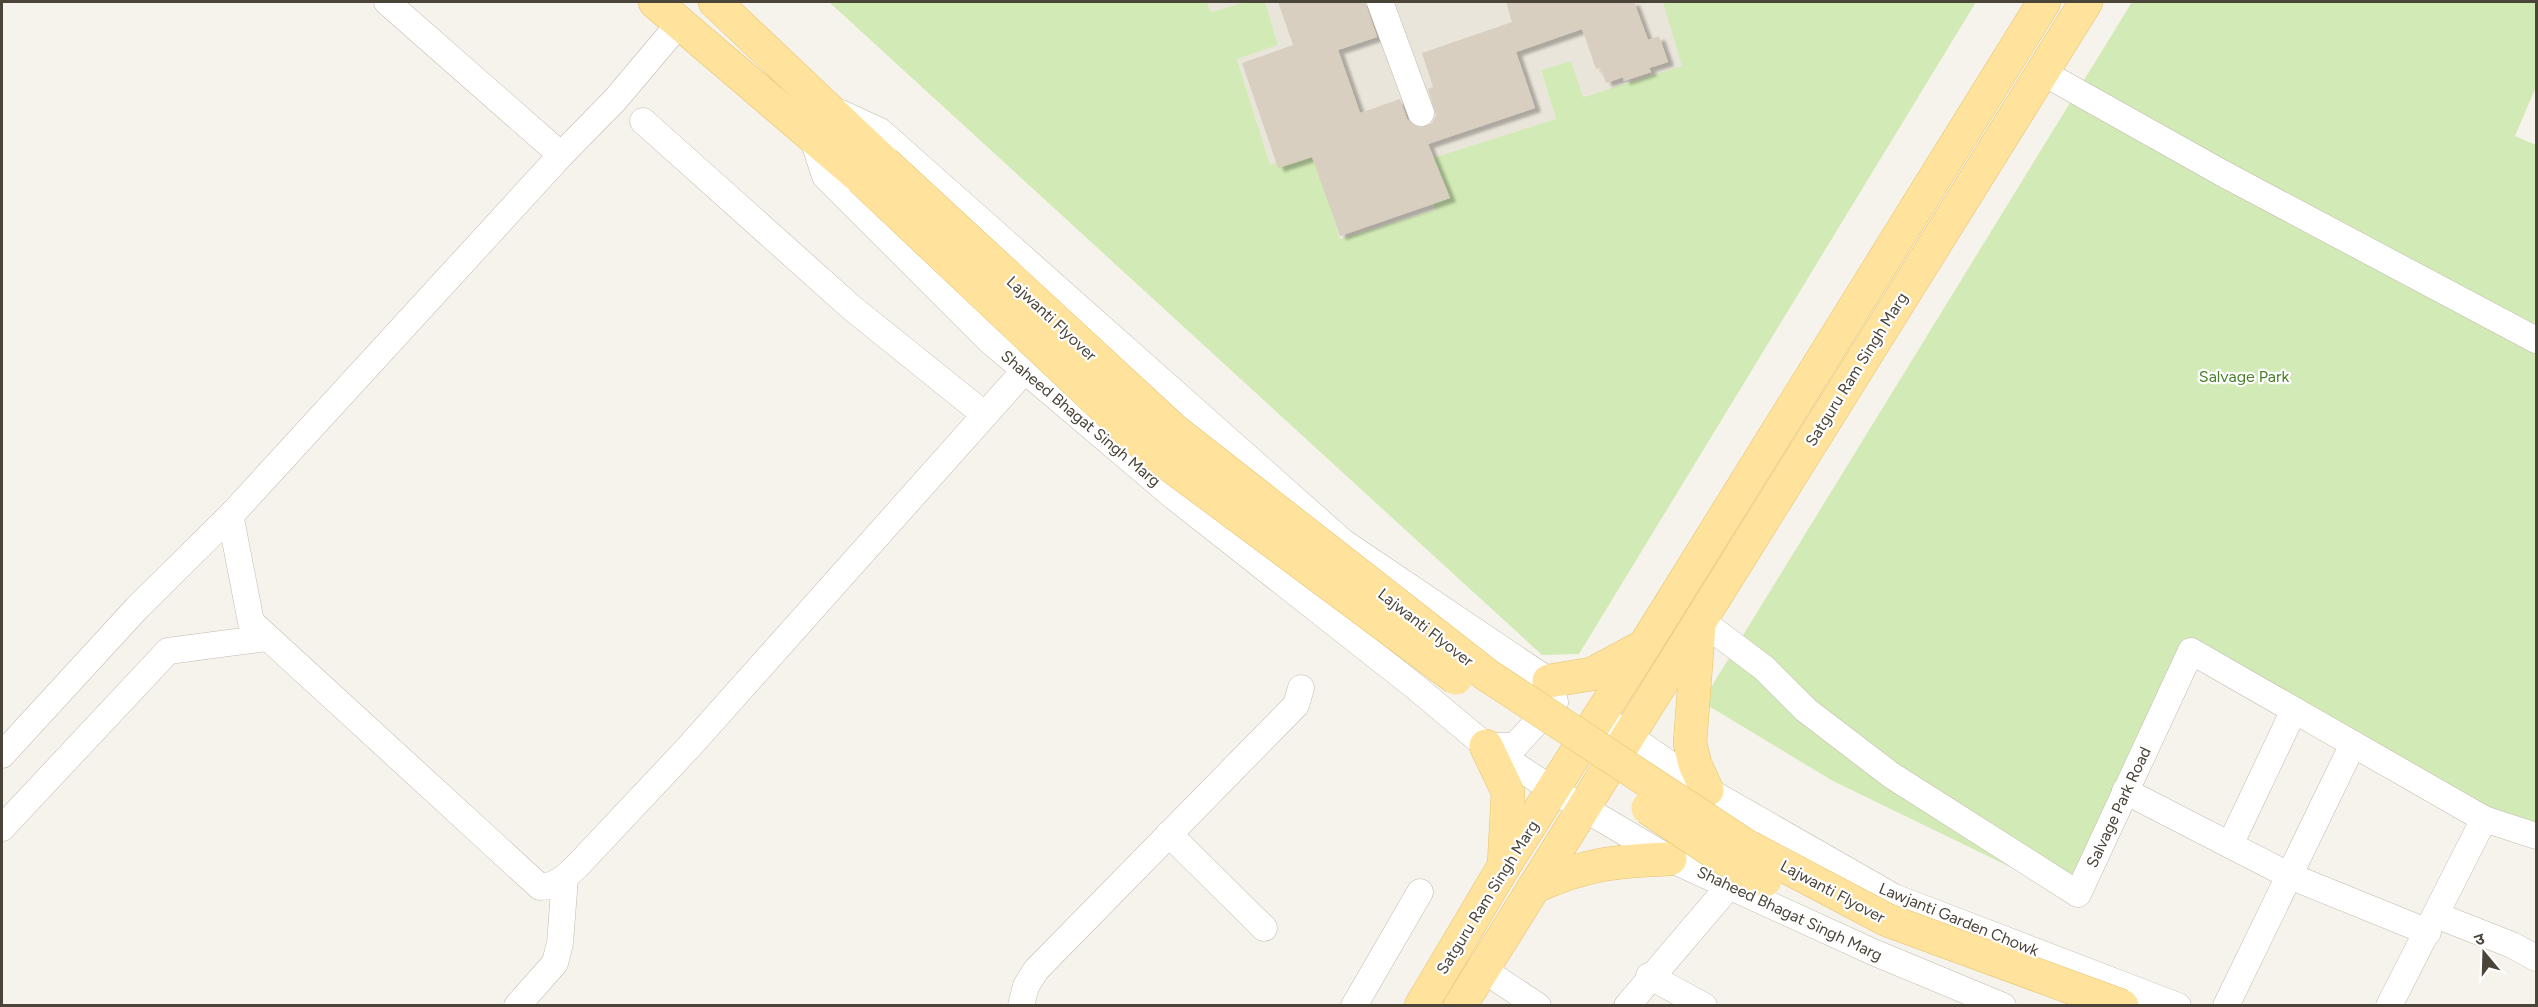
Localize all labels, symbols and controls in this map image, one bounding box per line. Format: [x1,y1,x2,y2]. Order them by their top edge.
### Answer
street label: Lajwanti Flyover [1003,272,1101,365]
street label: Satguru Ram Singh Marg [1801,289,1912,450]
street label: Shaheed Bhagat Singh Marg [997,346,1164,491]
park label: Salvage Park [2199,367,2289,386]
street label: Lajwanti Flyover [1374,584,1478,671]
street label: Salvage Park Road [2082,744,2155,871]
street label: Satguru Ram Singh Marg [1432,817,1543,978]
street label: Lajwanti Flyover [1777,856,1889,927]
street label: Shaheed Bhagat Singh Marg [1694,862,1885,965]
street label: Lawjanti Garden Chowk [1876,879,2042,960]
north arrow [2454,923,2514,983]
text: उ [2472,929,2487,950]

